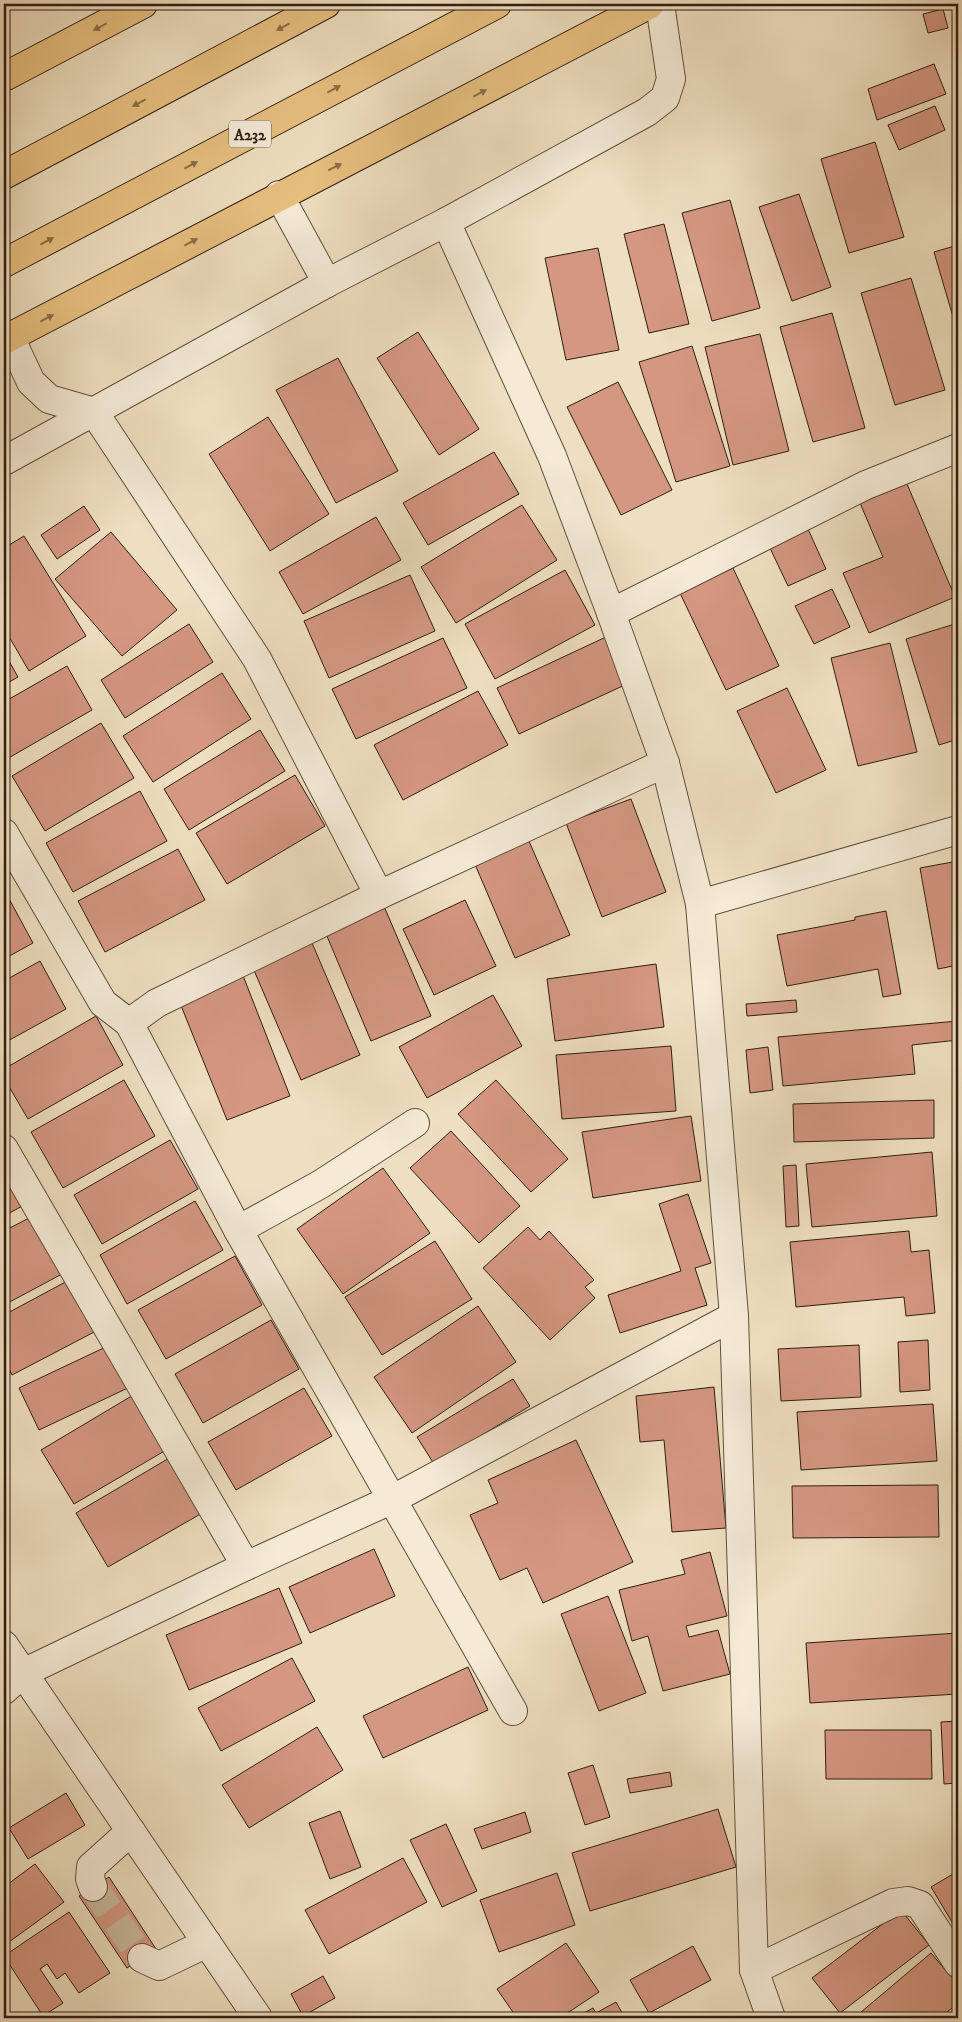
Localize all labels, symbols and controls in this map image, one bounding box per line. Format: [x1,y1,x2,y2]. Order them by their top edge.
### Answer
one-way arrow [93,22,107,31]
one-way arrow [275,23,290,31]
one-way arrow [327,85,342,93]
one-way arrow [473,89,487,98]
one-way arrow [132,99,146,107]
road number: A232 [229,120,271,148]
one-way arrow [183,161,198,169]
one-way arrow [328,163,342,171]
one-way arrow [40,237,54,245]
one-way arrow [183,238,198,246]
one-way arrow [40,313,54,322]

